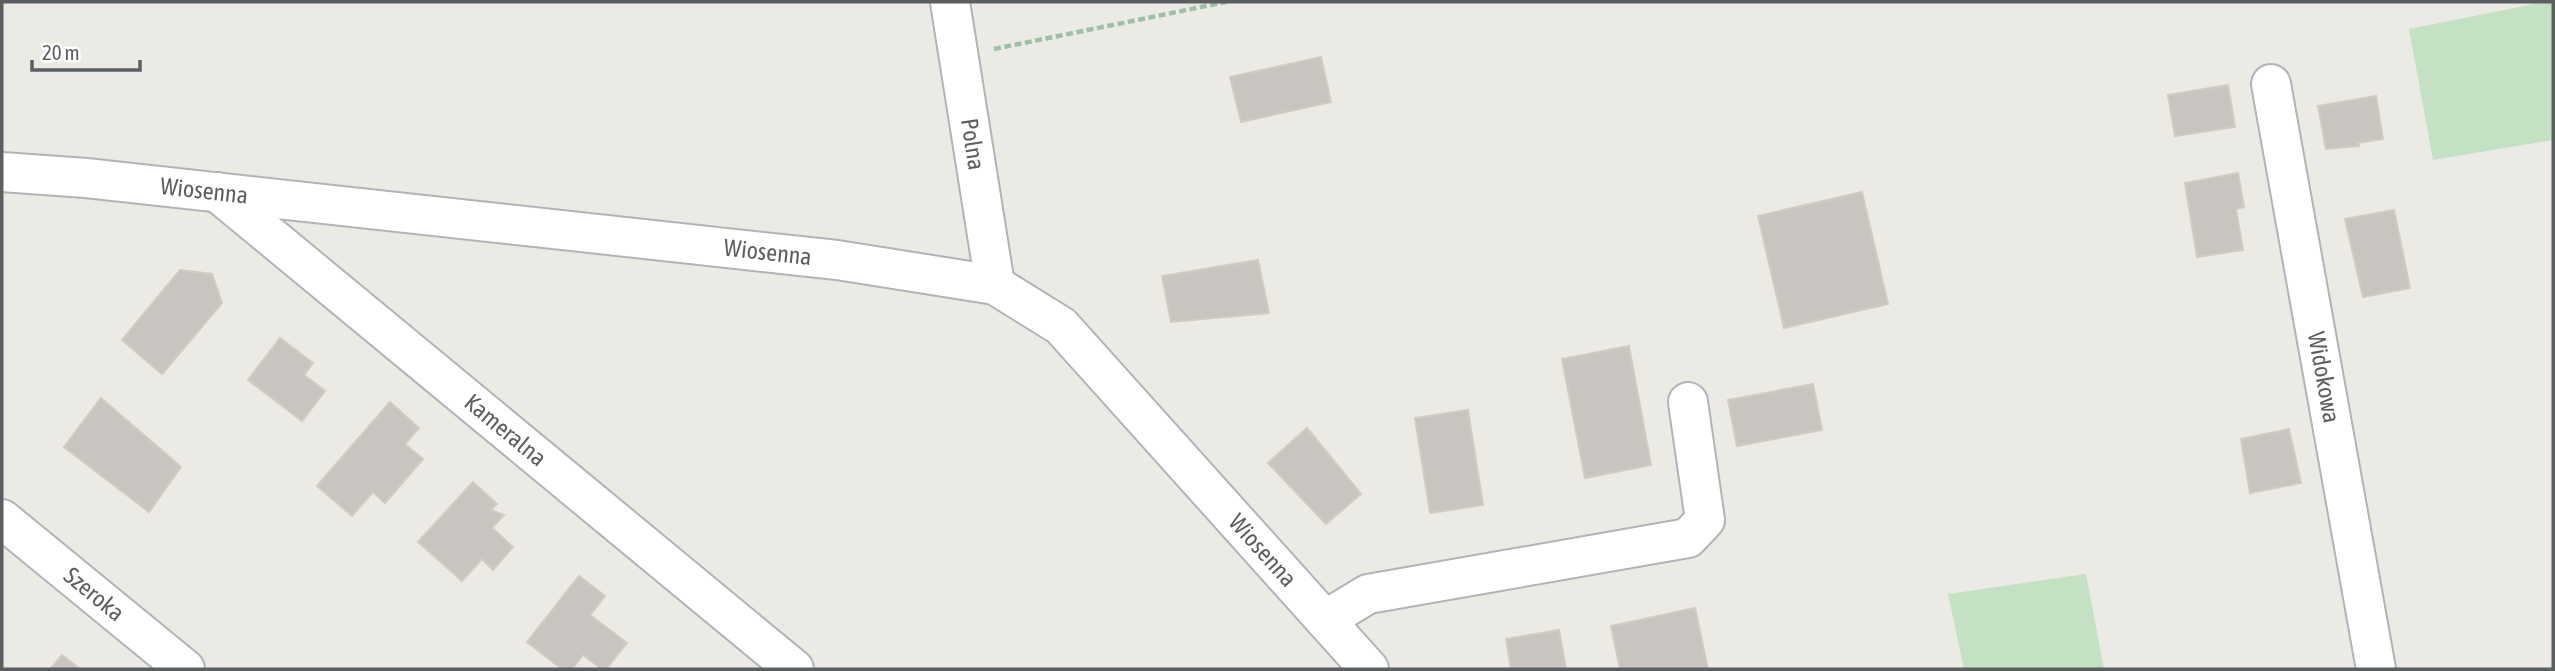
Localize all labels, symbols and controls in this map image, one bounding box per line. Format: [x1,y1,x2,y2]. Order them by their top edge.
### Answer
scale bar [32,28,140,72]
text: 20 m [42,40,80,64]
street label: Polna [956,116,991,172]
street label: Wiosenna [159,172,249,209]
street label: Wiosenna [723,234,813,270]
street label: Widokowa [2303,330,2346,425]
street label: Kameralna [459,388,552,471]
street label: Wiosenna [1223,508,1302,592]
street label: Szeroka [59,562,130,627]

